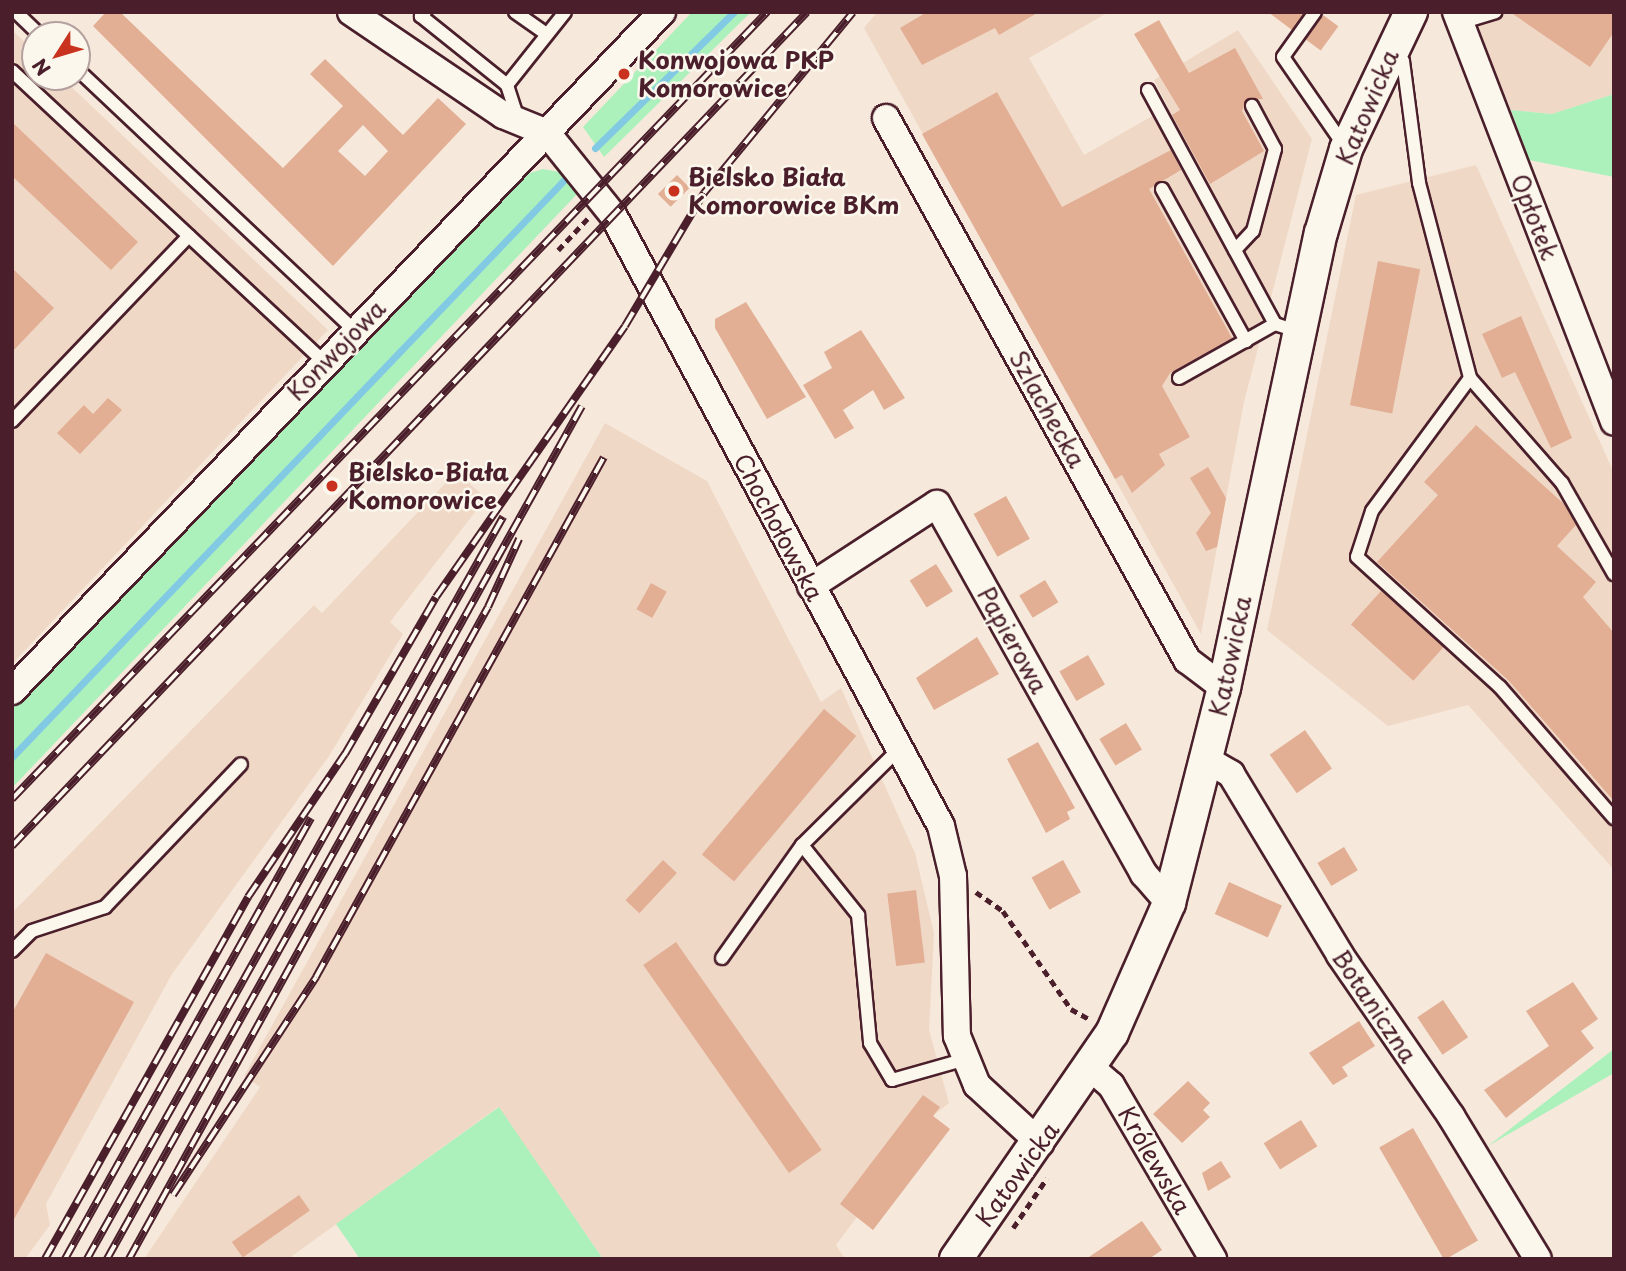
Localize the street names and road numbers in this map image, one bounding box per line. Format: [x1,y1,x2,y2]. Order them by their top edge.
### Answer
street label: Katowicka [1330,45,1404,169]
street label: Opłotek [1505,170,1565,264]
street label: Konwojowa [281,294,391,406]
street label: Szlachecka [1004,346,1092,472]
street label: Chochołowska [728,448,830,606]
street label: Papierowa [972,582,1054,698]
street label: Katowicka [1203,593,1257,719]
street label: Botaniczna [1327,944,1423,1068]
street label: Królewska [1113,1101,1197,1219]
street label: Katowicka [969,1116,1065,1232]

